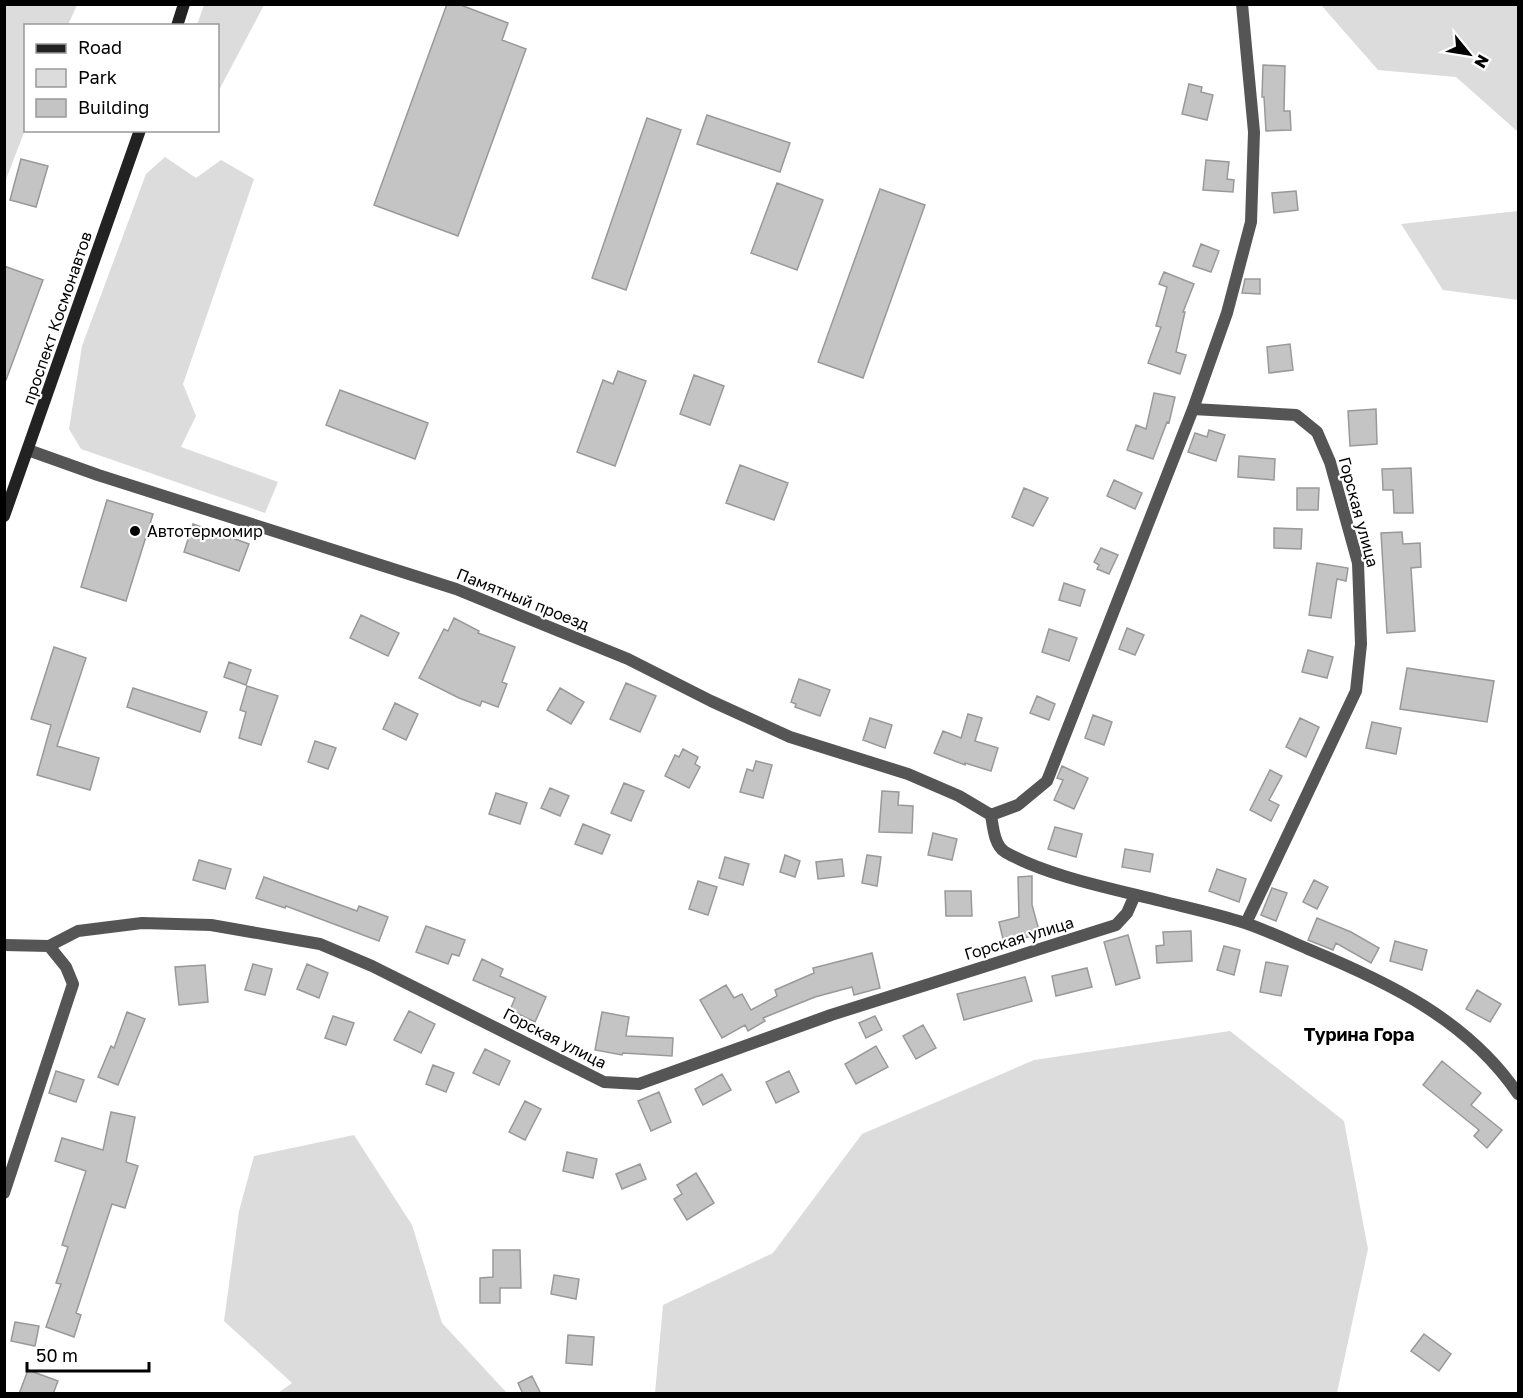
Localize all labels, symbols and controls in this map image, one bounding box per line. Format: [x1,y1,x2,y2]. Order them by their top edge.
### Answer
legend [24,24,219,132]
north arrow [1439,24,1499,84]
text: Road [78,36,122,58]
text: N [1470,51,1494,72]
text: Park [78,66,117,88]
text: Building [78,96,149,118]
street label: проспект Космонавтов [18,229,96,407]
street label: Горская улица [1335,455,1383,569]
place label: Автотермомир [147,521,263,541]
marker: Автотермомир [128,524,142,538]
street label: Памятный проезд [454,563,592,635]
street label: Горская улица [962,912,1076,964]
street label: Горская улица [500,1003,610,1073]
district label: Турина Гора [1304,1023,1414,1045]
scale bar [27,1335,148,1373]
text: 50 m [36,1344,78,1366]

